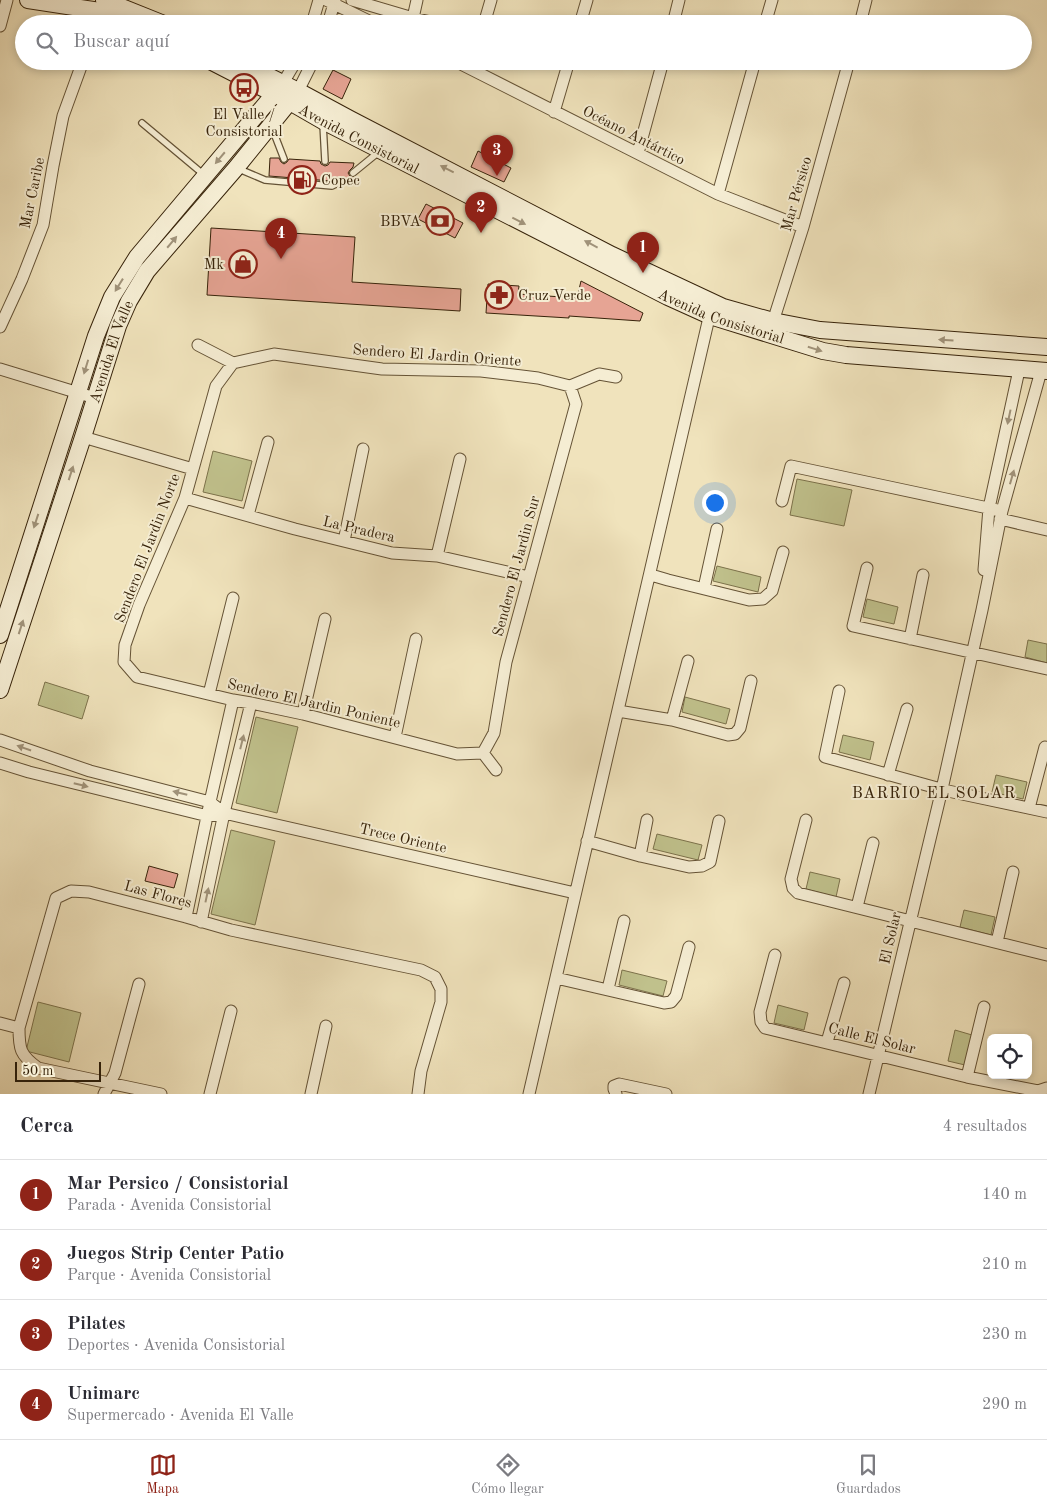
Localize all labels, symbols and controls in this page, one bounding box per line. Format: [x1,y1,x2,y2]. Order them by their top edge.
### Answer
search box [15,15,1032,70]
icon: search [33,29,61,57]
text: Buscar aquí [73,33,169,52]
bus stop icon: El Valle / Consistorial [229,73,259,103]
street label: Avenida Consistorial [295,102,421,178]
street label: Océano Antártico [580,104,687,169]
place label: El Valle / Consistorial [205,108,283,140]
pin: 3 [481,135,513,176]
one-way arrow [214,151,225,164]
street label: Mar Pérsico [780,155,815,234]
street label: Mar Caribe [19,156,48,230]
fuel station icon: Copec [287,165,317,195]
one-way arrow [439,165,454,173]
place label: Copec [321,174,360,189]
pin: 2 [465,192,497,233]
bank icon: BBVA [425,206,455,236]
place label: BBVA [380,215,422,230]
one-way arrow [512,217,527,225]
pin: 4 [265,218,297,259]
pin: 1 [627,232,659,273]
one-way arrow [166,236,178,248]
one-way arrow [584,240,598,248]
shop icon: Mk [228,249,258,279]
place label: Mk [204,258,224,273]
one-way arrow [115,278,124,292]
pharmacy icon: Cruz Verde [484,280,514,310]
street label: Avenida Consistorial [655,287,786,347]
place label: Cruz Verde [518,289,591,304]
street label: Avenida El Valle [88,299,137,406]
one-way arrow [938,336,954,344]
street label: Sendero El Jardin Oriente [352,343,522,370]
one-way arrow [808,345,823,353]
one-way arrow [82,360,90,375]
one-way arrow [1005,410,1013,425]
one-way arrow [68,465,76,480]
one-way arrow [1008,469,1016,484]
street label: Sendero El Jardin Norte [113,472,184,625]
your location [702,490,728,516]
street label: Sendero El Jardin Sur [491,495,543,638]
one-way arrow [32,514,39,529]
street label: La Pradera [321,515,397,546]
one-way arrow [17,620,25,635]
street label: Sendero El Jardin Poniente [226,677,402,732]
one-way arrow [238,734,246,749]
one-way arrow [16,744,31,752]
one-way arrow [73,781,88,789]
district label: BARRIO EL SOLAR [852,786,1016,802]
one-way arrow [172,789,187,797]
street label: Trece Oriente [357,822,448,857]
street label: Las Flores [122,879,193,912]
one-way arrow [203,887,211,902]
street label: El Solar [878,911,905,966]
street label: Calle El Solar [826,1021,917,1058]
map controls [987,1034,1032,1079]
button: locate [987,1034,1032,1079]
scale bar [15,1059,101,1082]
text: 50 m [22,1064,53,1078]
text: Cerca [20,1116,73,1137]
text: 4 resultados [943,1119,1027,1135]
text: Mar Persico / Consistorial [67,1175,289,1194]
text: 1 [31,1187,41,1203]
text: 140 m [982,1187,1027,1203]
text: Parada · Avenida Consistorial [67,1198,271,1214]
text: Juegos Strip Center Patio [67,1245,284,1264]
text: 2 [31,1257,41,1273]
text: 210 m [982,1257,1027,1273]
text: Parque · Avenida Consistorial [67,1268,271,1284]
text: Pilates [67,1315,126,1334]
text: 3 [31,1327,41,1343]
text: 230 m [982,1327,1027,1343]
text: Deportes · Avenida Consistorial [67,1338,285,1354]
text: Unimarc [67,1385,140,1404]
text: 4 [31,1397,41,1413]
text: 290 m [982,1397,1027,1413]
text: Supermercado · Avenida El Valle [67,1408,294,1424]
tab: Mapa [146,1451,179,1498]
tab: Cómo llegar [471,1451,544,1498]
tab: Guardados [836,1451,901,1498]

